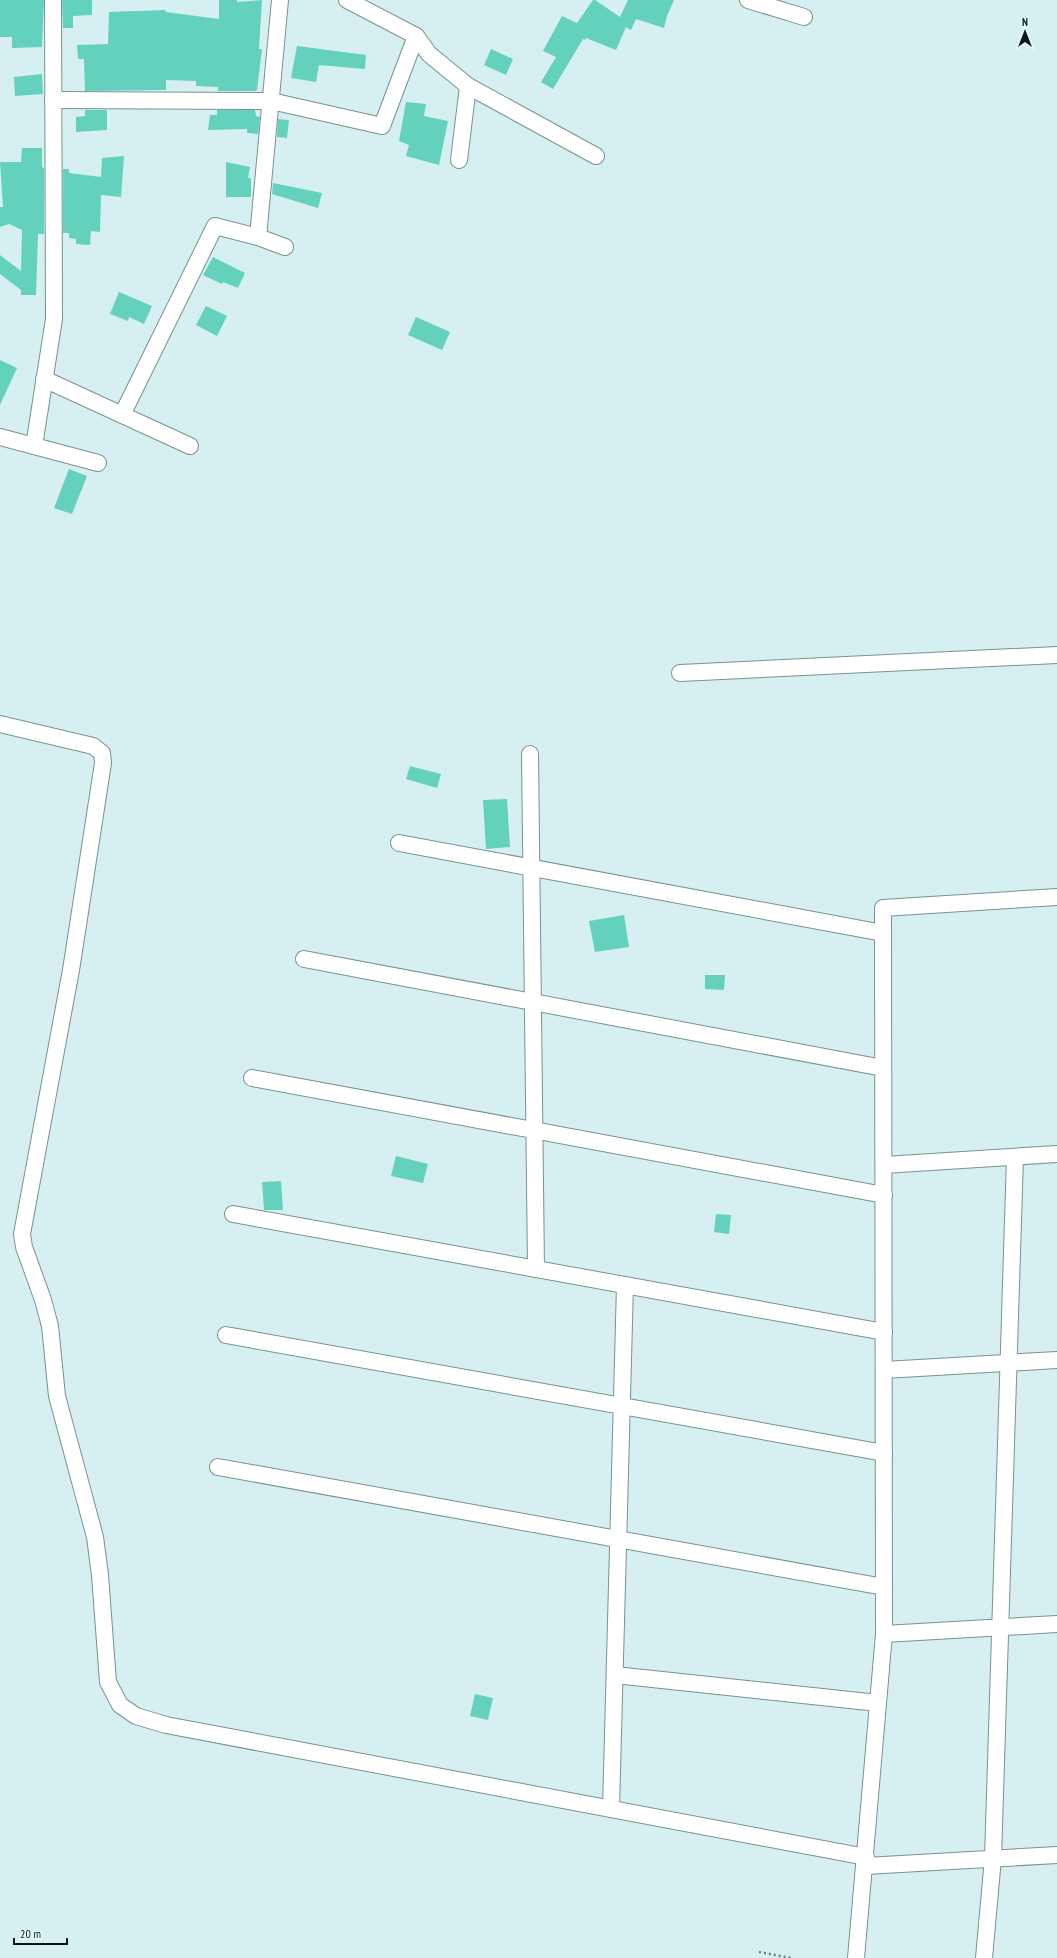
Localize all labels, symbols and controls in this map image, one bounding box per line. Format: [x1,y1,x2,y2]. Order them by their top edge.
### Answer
north arrow [1005,12,1045,52]
text: N [1022,15,1028,29]
scale bar [14,1920,67,1946]
text: 20 m [20,1926,41,1941]

